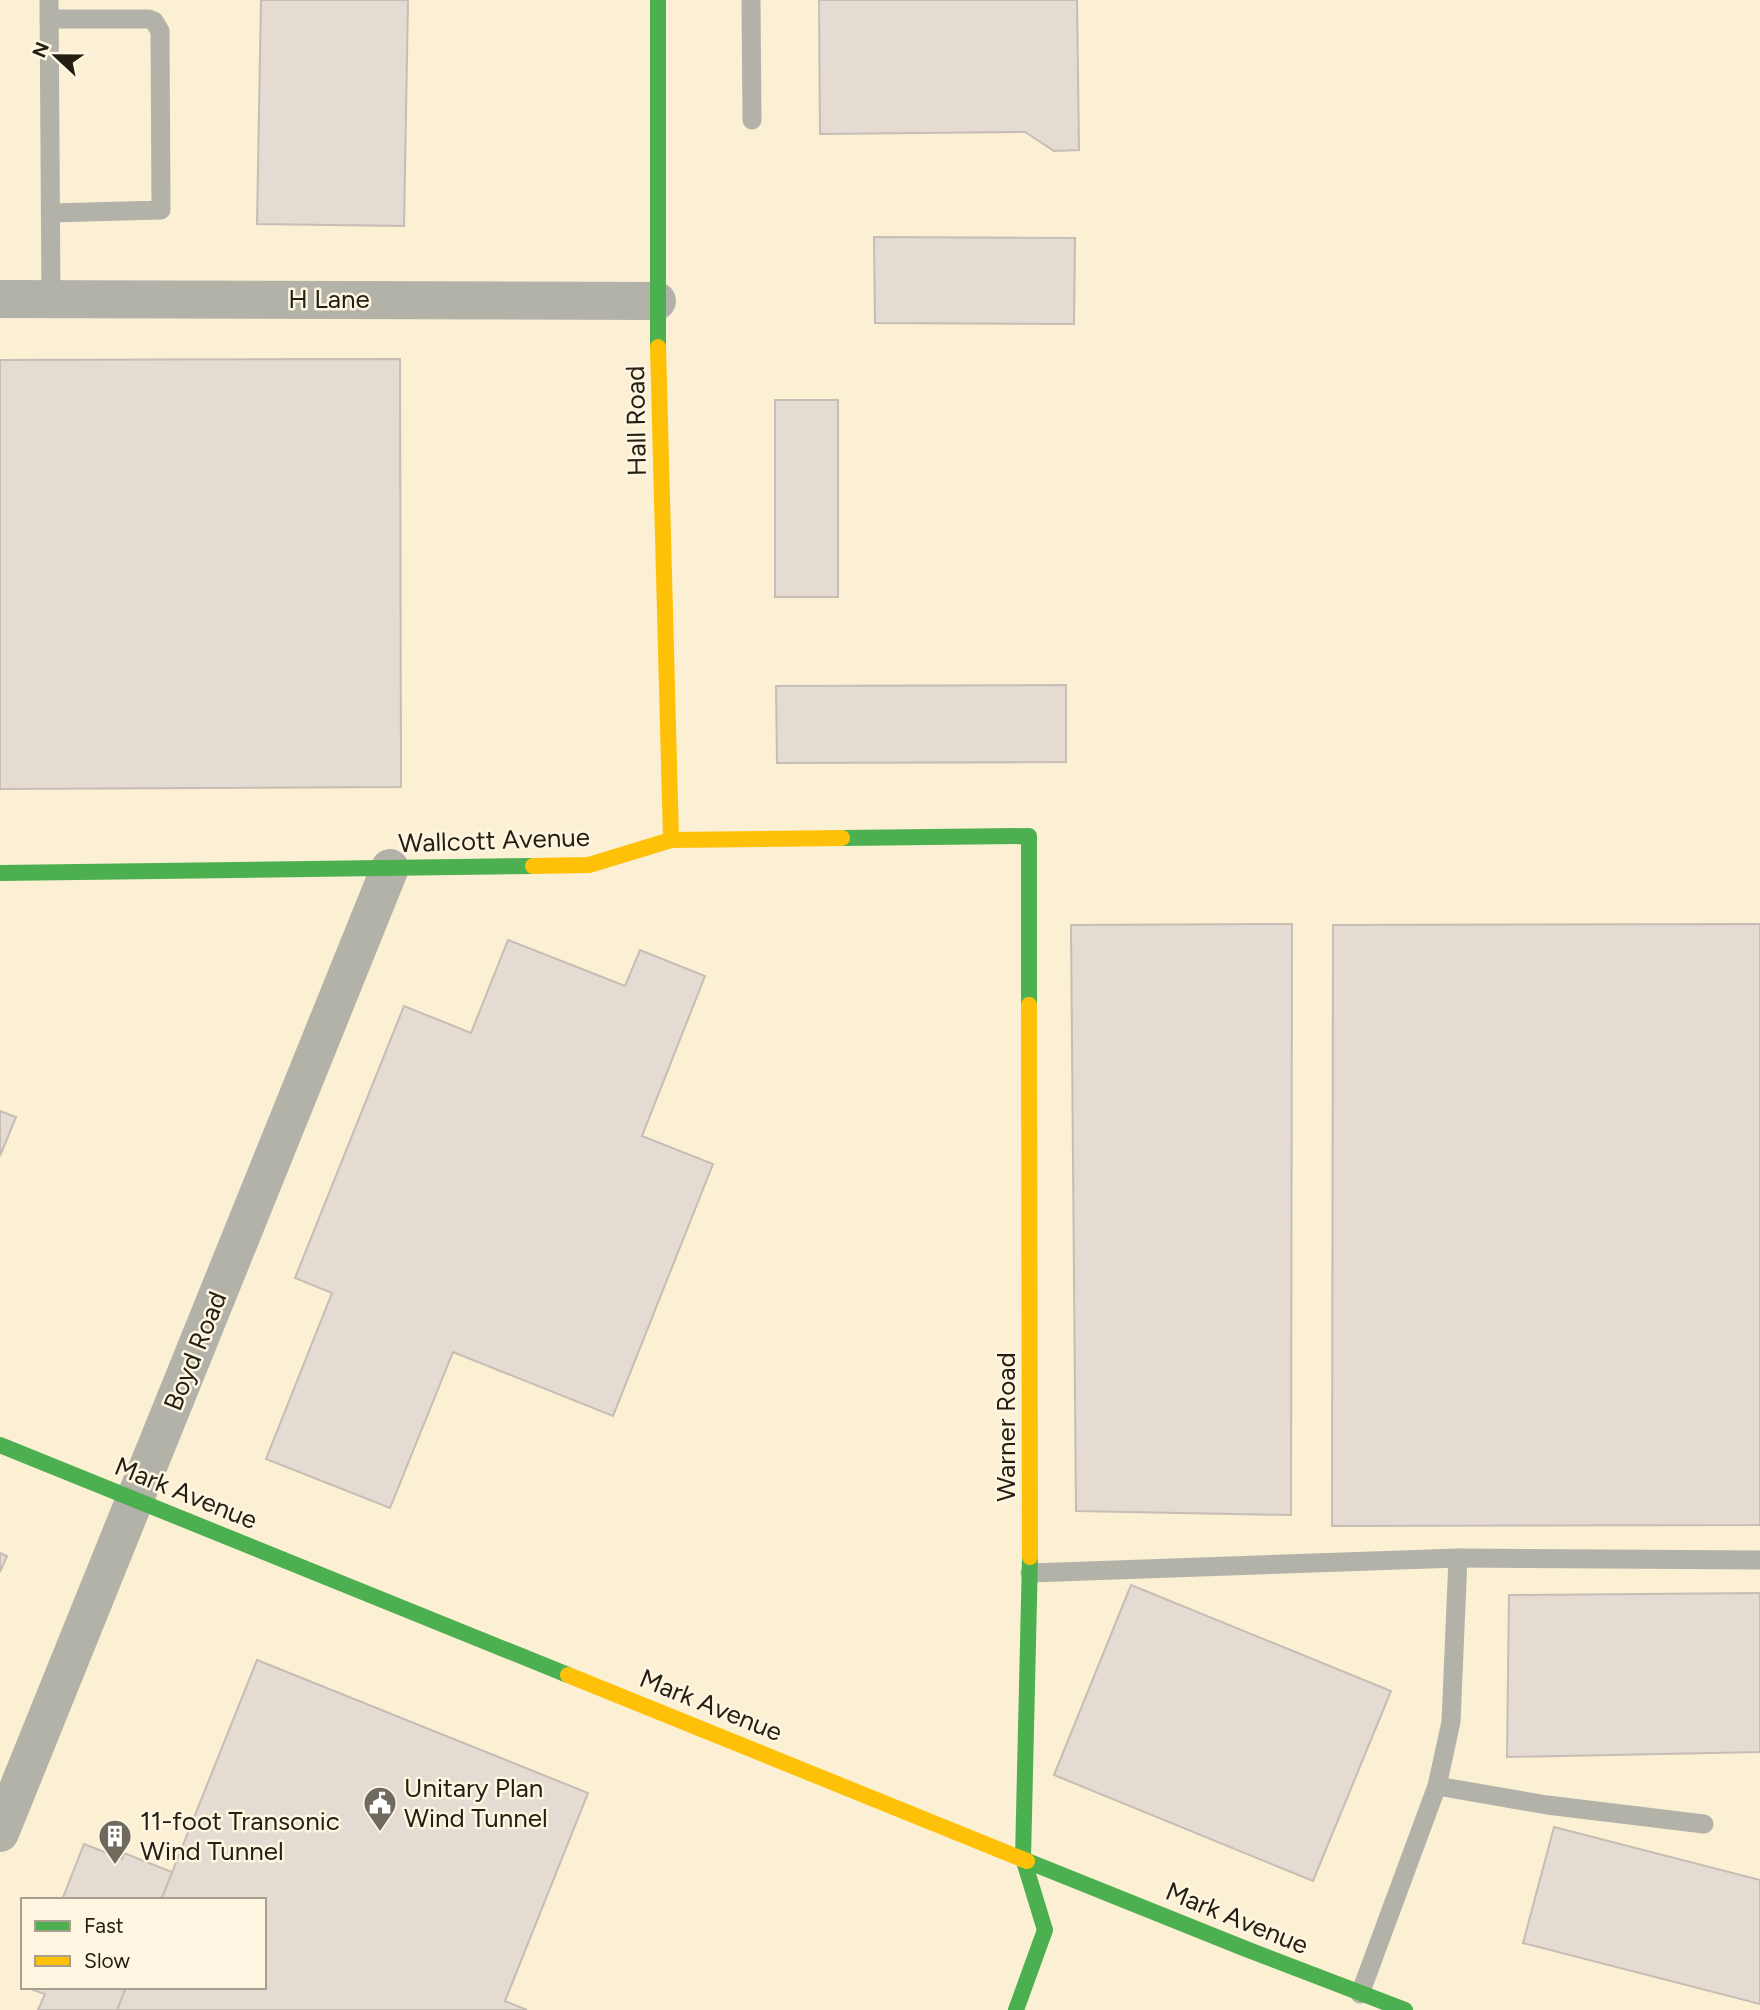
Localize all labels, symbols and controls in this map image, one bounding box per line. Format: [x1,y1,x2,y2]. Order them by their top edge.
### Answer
north arrow [21,21,91,91]
text: N [27,39,54,61]
street label: H Lane [288,283,370,315]
street label: Hall Road [619,365,653,477]
street label: Wallcott Avenue [398,821,590,859]
street label: Boyd Road [157,1287,233,1415]
street label: Warner Road [990,1352,1022,1502]
street label: Mark Avenue [110,1450,262,1536]
street label: Mark Avenue [635,1662,787,1748]
place label: Unitary Plan Wind Tunnel [404,1772,548,1834]
public building icon: Unitary Plan Wind Tunnel [361,1784,399,1833]
place label: 11-foot Transonic Wind Tunnel [140,1805,340,1867]
building icon: 11-foot Transonic Wind Tunnel [96,1817,134,1866]
street label: Mark Avenue [1161,1875,1313,1961]
legend [21,1898,266,1989]
text: Fast [84,1913,124,1938]
text: Slow [84,1948,130,1973]

